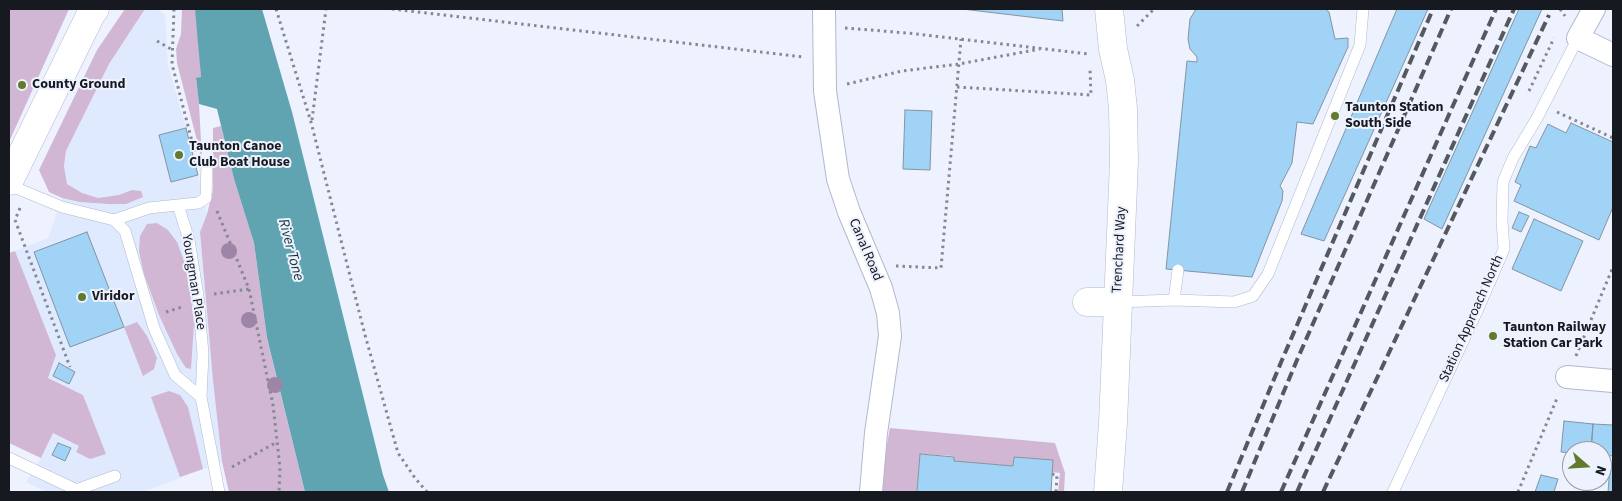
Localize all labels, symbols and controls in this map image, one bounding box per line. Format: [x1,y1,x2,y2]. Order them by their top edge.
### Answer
place label: County Ground [32,77,125,93]
marker: County Ground [16,79,28,91]
place label: Taunton Station South Side [1345,100,1444,132]
marker: Taunton Station South Side [1329,110,1341,122]
place label: Taunton Canoe Club Boat House [189,139,290,172]
marker: Taunton Canoe Club Boat House [173,149,185,161]
street label: Trenchard Way [1109,206,1131,294]
street label: Canal Road [844,216,886,284]
water label: River Tone [273,217,307,283]
street label: Youngman Place [177,233,209,331]
street label: Station Approach North [1436,253,1508,385]
place label: Viridor [92,289,134,305]
marker: Viridor [76,291,88,303]
place label: Taunton Railway Station Car Park [1503,320,1606,352]
marker: Taunton Railway Station Car Park [1487,330,1499,342]
north arrow [1562,441,1612,491]
text: N [1589,463,1611,478]

